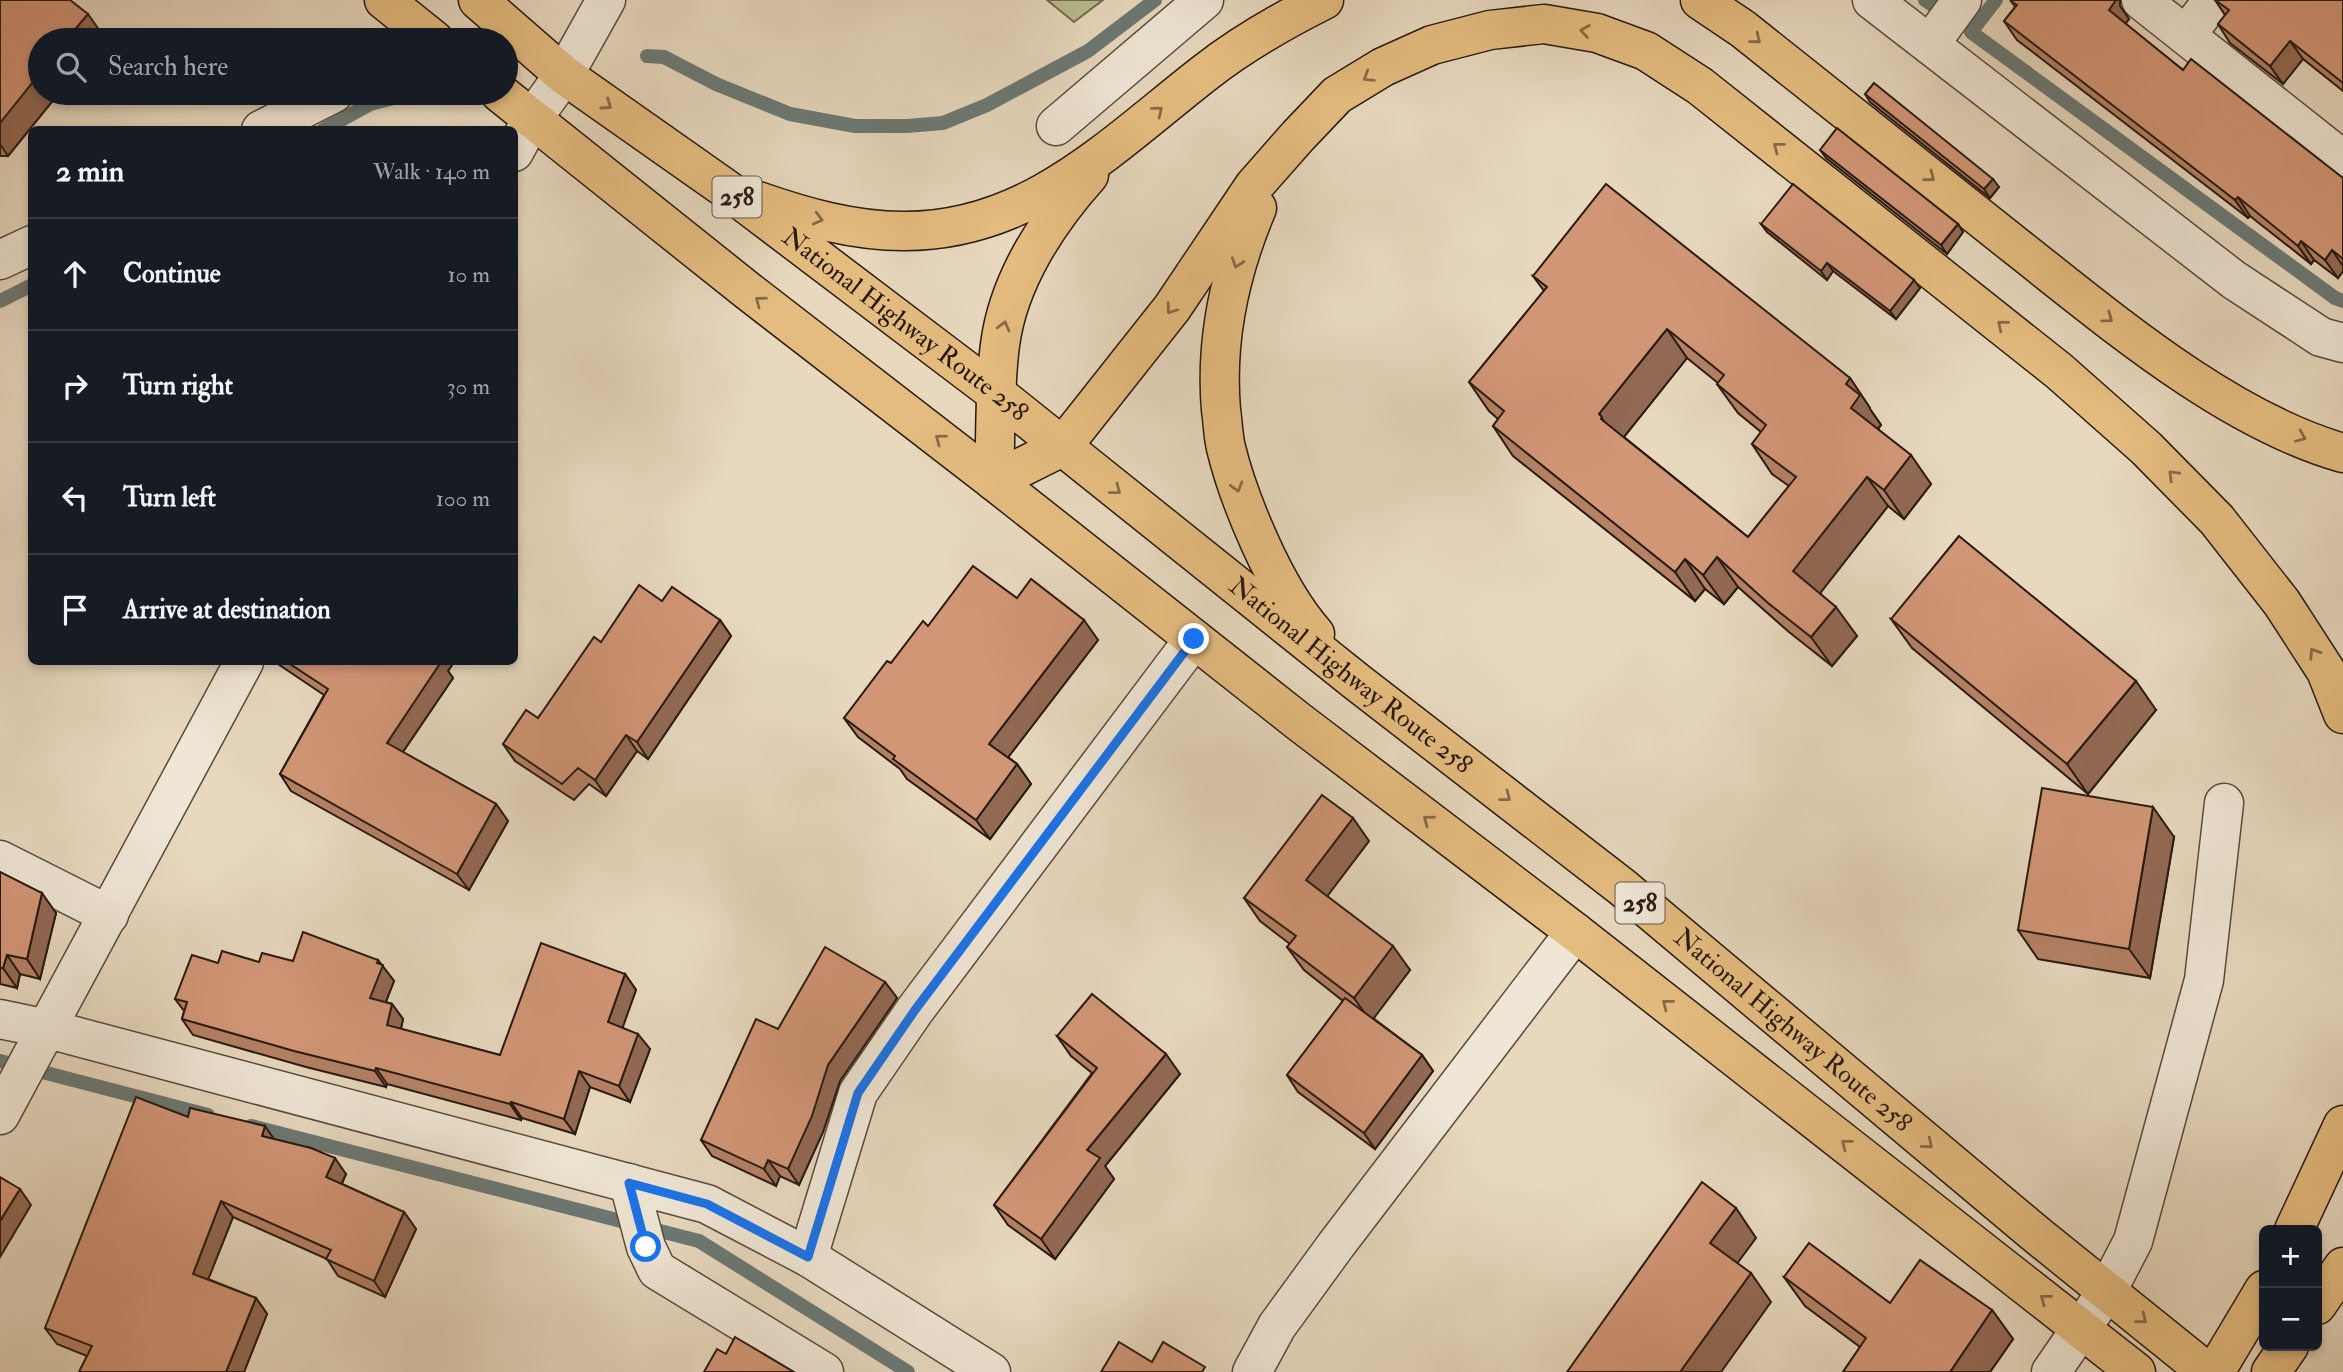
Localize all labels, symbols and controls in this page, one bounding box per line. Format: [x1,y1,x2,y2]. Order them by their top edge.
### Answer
one-way arrow [1579,24,1591,39]
search box [28,28,518,105]
one-way arrow [1748,31,1761,44]
icon: search [52,48,90,86]
text: Search here [108,51,228,83]
one-way arrow [1362,68,1375,81]
one-way arrow [599,97,612,109]
one-way arrow [1150,107,1162,120]
one-way arrow [1773,142,1785,155]
text: 2 min [56,153,124,190]
text: Walk · 140 m [373,157,490,186]
one-way arrow [1922,169,1934,182]
road number: 258 [712,176,762,218]
one-way arrow [812,211,824,225]
street label: National Highway Route 258 [776,221,1035,429]
icon: ahead [56,255,94,293]
one-way arrow [1231,256,1245,269]
text: Continue [123,258,221,290]
text: 10 m [447,260,490,289]
one-way arrow [755,296,767,309]
one-way arrow [1167,301,1179,314]
one-way arrow [2100,310,2113,322]
one-way arrow [996,320,1011,332]
one-way arrow [1997,321,2010,334]
icon: right [56,367,94,405]
text: Turn right [123,370,233,402]
text: 30 m [447,372,490,401]
one-way arrow [2294,429,2307,443]
one-way arrow [936,435,948,448]
one-way arrow [2168,471,2181,484]
icon: left [56,479,94,517]
one-way arrow [1229,480,1244,492]
text: Turn left [123,482,216,514]
one-way arrow [1107,482,1120,494]
text: 100 m [436,484,490,513]
street label: National Highway Route 258 [1223,570,1479,781]
icon: arrive [56,591,94,629]
text: Arrive at destination [123,594,331,626]
route end [1178,623,1209,654]
one-way arrow [2310,647,2323,660]
one-way arrow [1498,789,1511,802]
one-way arrow [1423,816,1436,829]
road number: 258 [1616,882,1664,923]
street label: National Highway Route 258 [1667,921,1918,1139]
one-way arrow [1662,999,1674,1012]
one-way arrow [1920,1136,1933,1148]
one-way arrow [1841,1139,1854,1152]
map controls [2259,1225,2322,1351]
button: + [2259,1225,2322,1288]
route start [630,1231,661,1262]
button: − [2259,1288,2322,1351]
one-way arrow [2040,1294,2052,1307]
one-way arrow [2134,1311,2146,1324]

